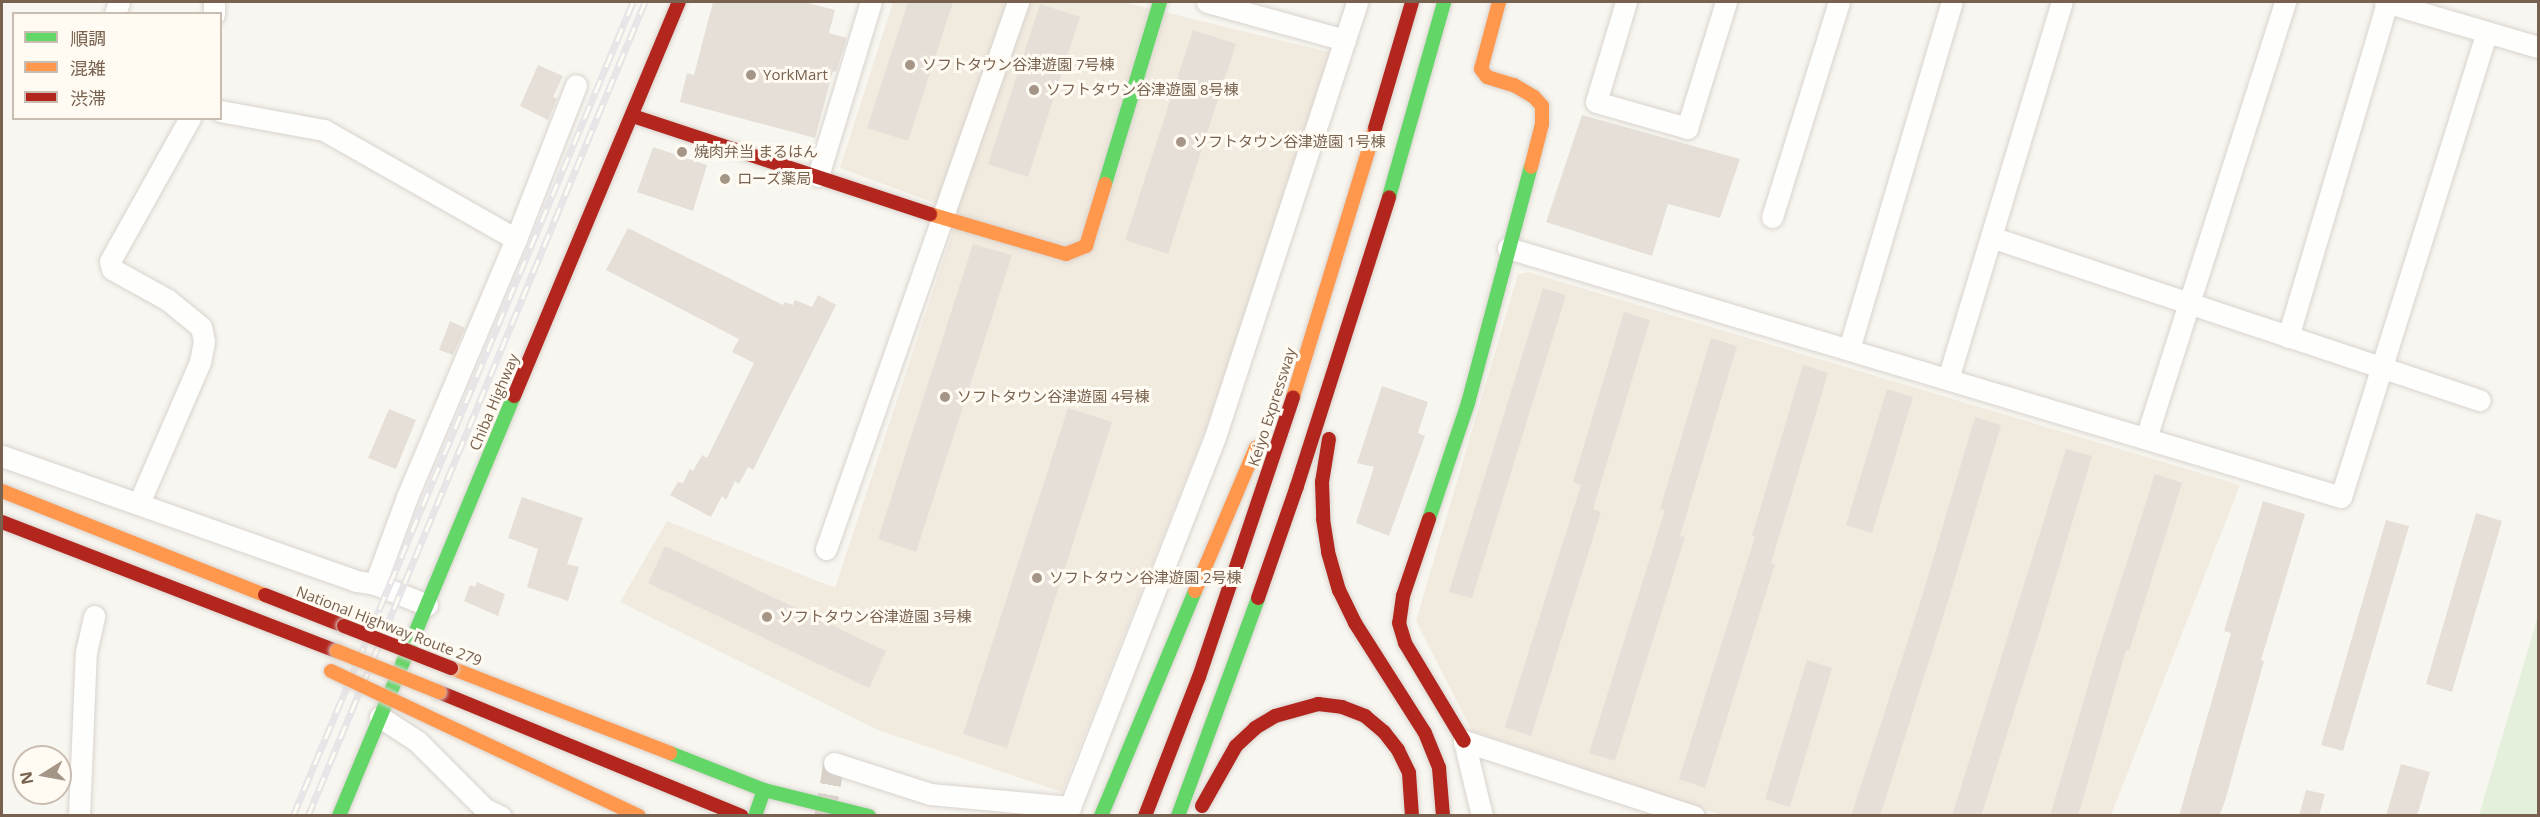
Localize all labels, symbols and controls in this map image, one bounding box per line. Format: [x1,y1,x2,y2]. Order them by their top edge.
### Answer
legend [12,12,222,120]
text: 順調 [70,26,106,50]
text: 混雑 [70,56,106,80]
place label: ソフトタウン谷津遊園 7号棟 [922,56,1114,74]
marker: ソフトタウン谷津遊園 7号棟 [903,58,917,72]
place label: YorkMart [763,66,828,84]
marker: YorkMart [744,68,758,82]
place label: ソフトタウン谷津遊園 8号棟 [1046,81,1238,99]
marker: ソフトタウン谷津遊園 8号棟 [1027,83,1041,97]
text: 渋滞 [70,86,106,110]
place label: ソフトタウン谷津遊園 1号棟 [1193,133,1385,151]
marker: ソフトタウン谷津遊園 1号棟 [1174,135,1188,149]
place label: 焼肉弁当 まるはん [694,143,818,161]
marker: 焼肉弁当 まるはん [675,145,689,159]
place label: ローズ薬局 [737,170,812,188]
marker: ローズ薬局 [718,172,732,186]
street label: Keiyo Expressway [1244,345,1300,469]
street label: Chiba Highway [465,351,523,453]
place label: ソフトタウン谷津遊園 4号棟 [957,388,1149,406]
marker: ソフトタウン谷津遊園 4号棟 [938,390,952,404]
place label: ソフトタウン谷津遊園 2号棟 [1049,569,1241,587]
marker: ソフトタウン谷津遊園 2号棟 [1030,571,1044,585]
street label: National Highway Route 279 [294,582,484,670]
place label: ソフトタウン谷津遊園 3号棟 [779,608,971,626]
marker: ソフトタウン谷津遊園 3号棟 [760,610,774,624]
north arrow [12,745,72,805]
text: N [14,770,38,787]

